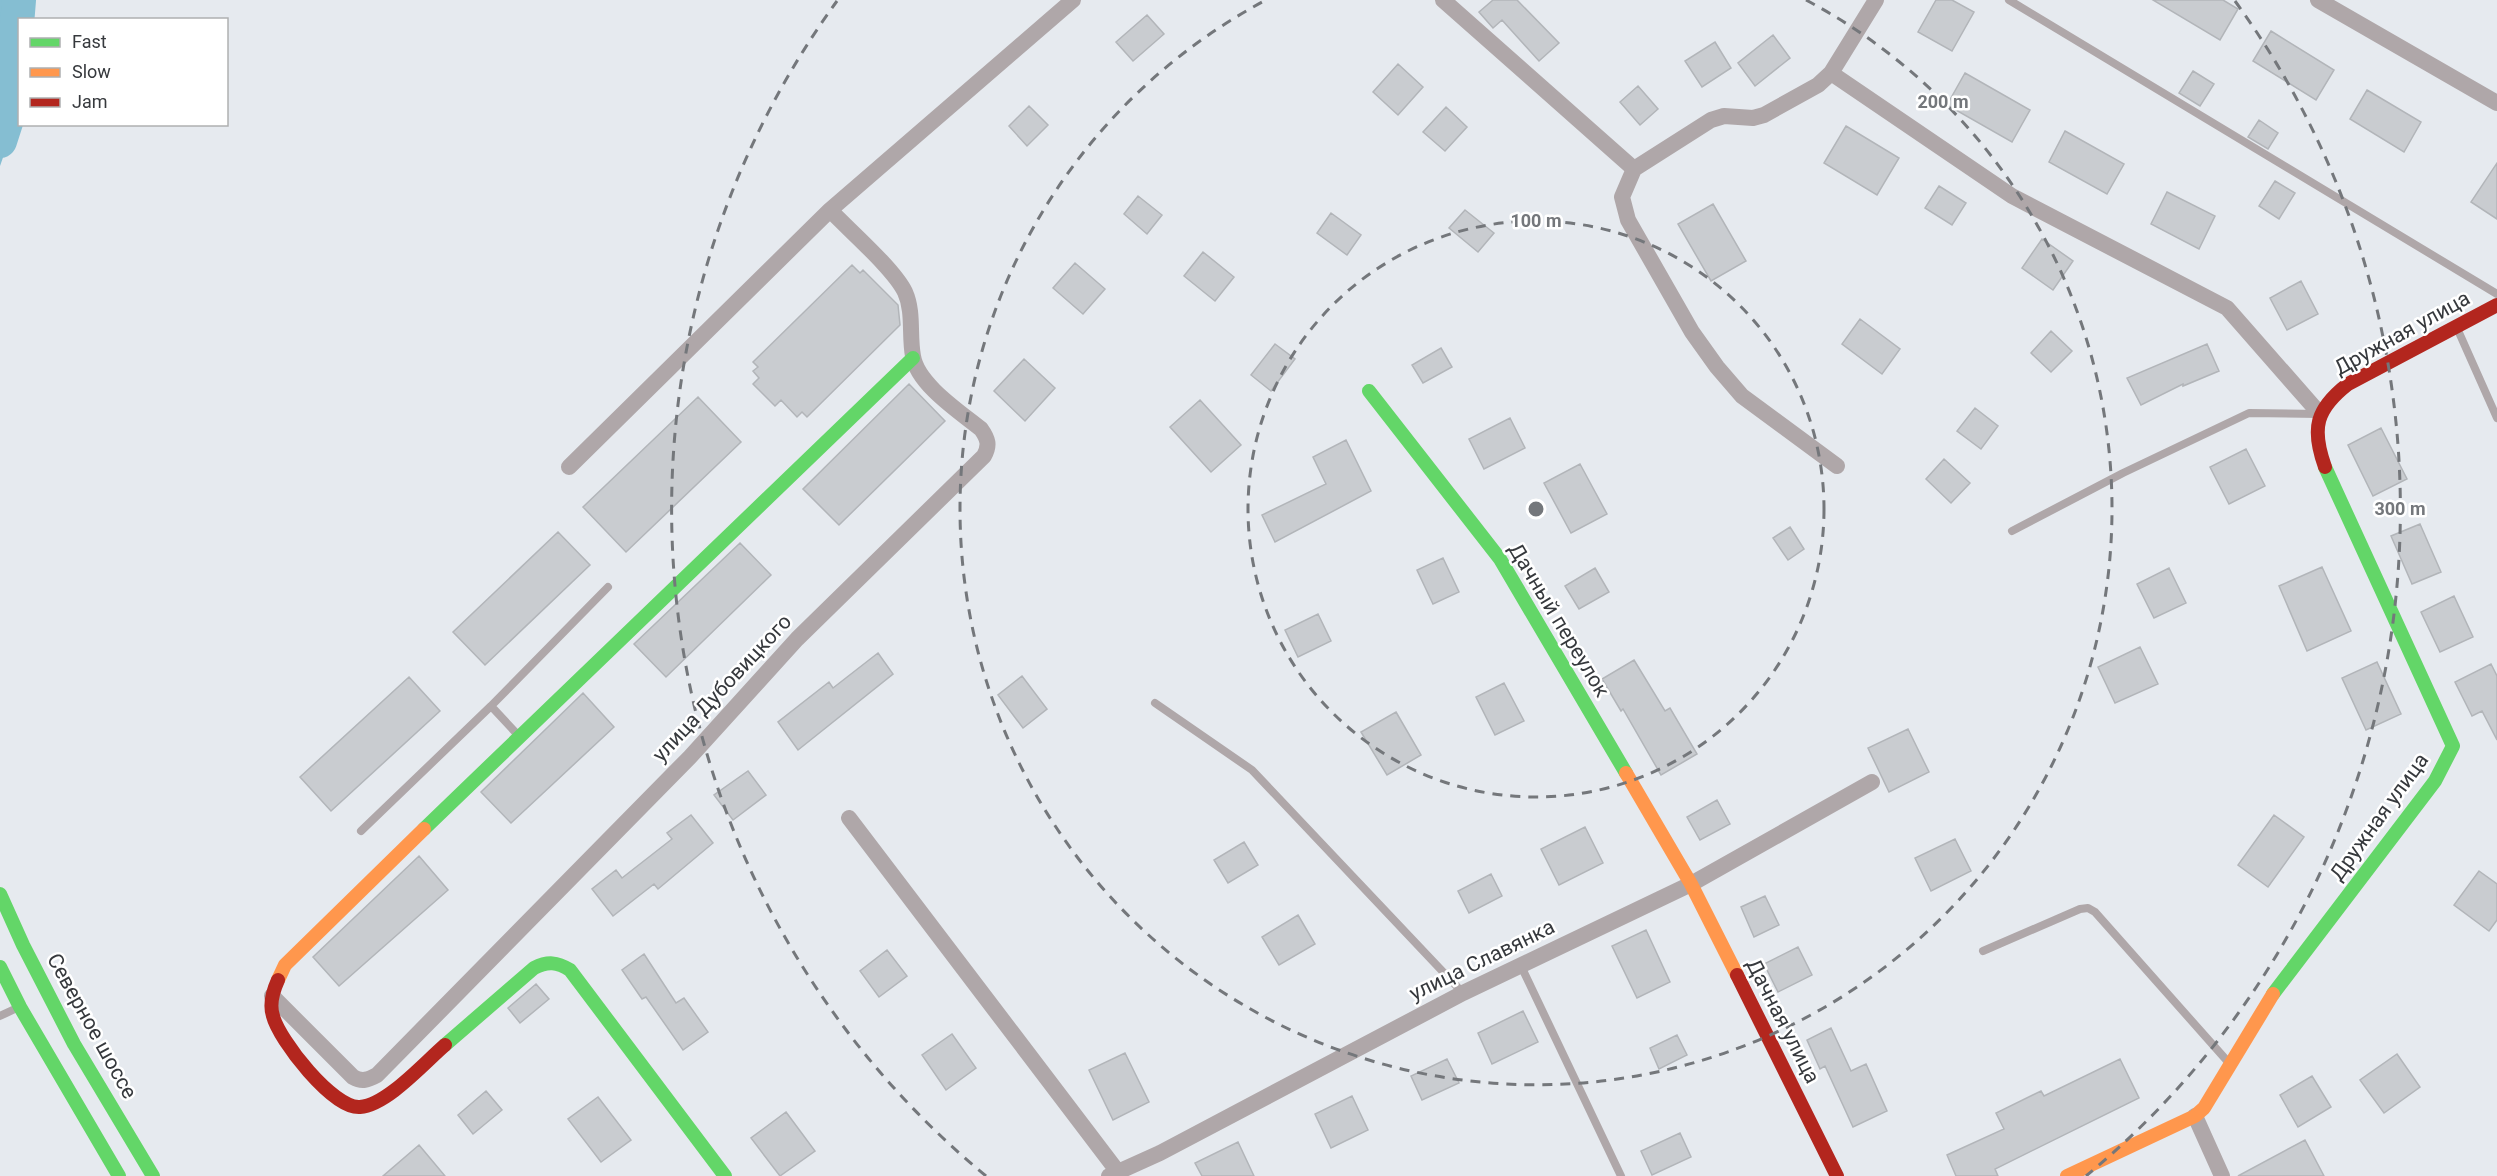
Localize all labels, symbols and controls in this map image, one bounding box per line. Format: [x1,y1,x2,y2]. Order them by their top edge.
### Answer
legend [18,18,228,126]
text: Fast [72,31,107,52]
text: Slow [72,61,111,82]
text: Jam [72,91,108,112]
text: 200 m [1917,91,1969,112]
text: 100 m [1510,210,1562,231]
street label: Дружная улица [2330,286,2474,380]
text: 300 m [2374,498,2426,519]
centre of rings [1526,499,1546,519]
street label: Дачный переулок [1504,539,1615,702]
street label: улица Дубовицкого [648,609,796,767]
street label: Дружная улица [2325,749,2433,885]
street label: улица Славянка [1406,914,1558,1006]
street label: Северное шоссе [42,949,142,1103]
street label: Дачная улица [1741,955,1825,1087]

